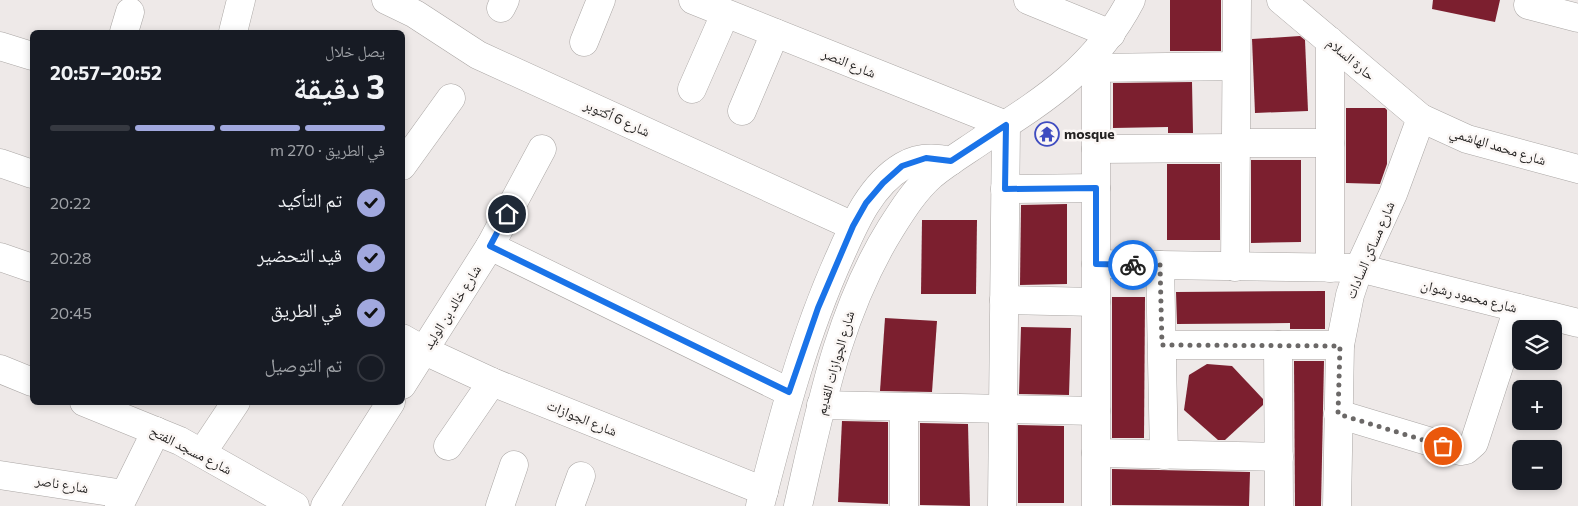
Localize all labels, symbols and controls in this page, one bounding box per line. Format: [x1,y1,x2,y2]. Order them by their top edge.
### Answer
street label: حارة السلام [1323,34,1379,85]
text: يصل خلال [325,41,385,60]
street label: شارع النصر [818,44,878,83]
text: 20:52–20:57 [50,61,162,84]
text: 3 دقيقة [293,66,385,106]
street label: شارع 6 أكتوبر [580,95,653,142]
temple icon: mosque [1034,121,1060,147]
street label: شارع محمد الهاشمي [1447,123,1548,172]
place label: mosque [1064,125,1115,142]
text: في الطريق · 270 m [270,140,385,159]
text: تم التأكيد [278,188,342,211]
icon: check [357,189,385,217]
text: 20:22 [50,193,91,212]
pin [486,193,528,235]
street label: شارع مساكن السادات [1341,199,1400,302]
icon: home [493,200,521,228]
courier [1108,240,1158,290]
text: قيد التحضير [257,243,342,266]
icon: check [357,244,385,272]
text: 20:28 [50,248,92,267]
icon: bike [1119,251,1147,279]
street label: شارع خالد بن الوليد [419,261,486,353]
street label: شارع محمود رشوان [1419,275,1519,318]
text: في الطريق [270,298,342,321]
icon: check [357,299,385,327]
text: 20:45 [50,303,92,322]
street label: شارع الجوازات القديم [812,309,859,417]
map controls [1512,320,1562,490]
button: layers [1512,320,1562,370]
text: تم التوصيل [265,353,342,376]
button: + [1512,380,1562,430]
street label: شارع الجوازات [544,396,620,441]
street label: شارع مسجد الفتح [147,422,235,479]
pin [1422,425,1464,467]
icon: bag [1429,432,1457,460]
button: − [1512,440,1562,490]
street label: شارع ناصر [33,471,90,498]

